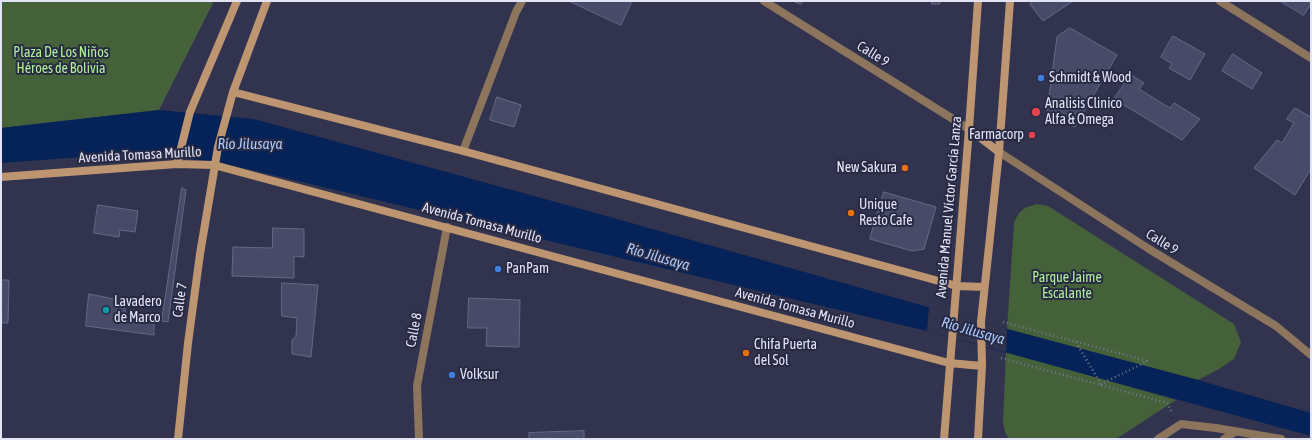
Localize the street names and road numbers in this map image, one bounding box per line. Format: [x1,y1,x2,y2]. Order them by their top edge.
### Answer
street label: Calle 9 [854,38,892,70]
street label: Avenida Manuel Víctor García Lanza [933,115,965,299]
street label: Avenida Tomasa Murillo [78,143,202,167]
street label: Avenida Tomasa Murillo [420,199,544,247]
street label: Calle 9 [1143,226,1181,258]
street label: Calle 7 [169,282,191,318]
street label: Avenida Tomasa Murillo [733,284,857,332]
street label: Calle 8 [402,311,426,349]

